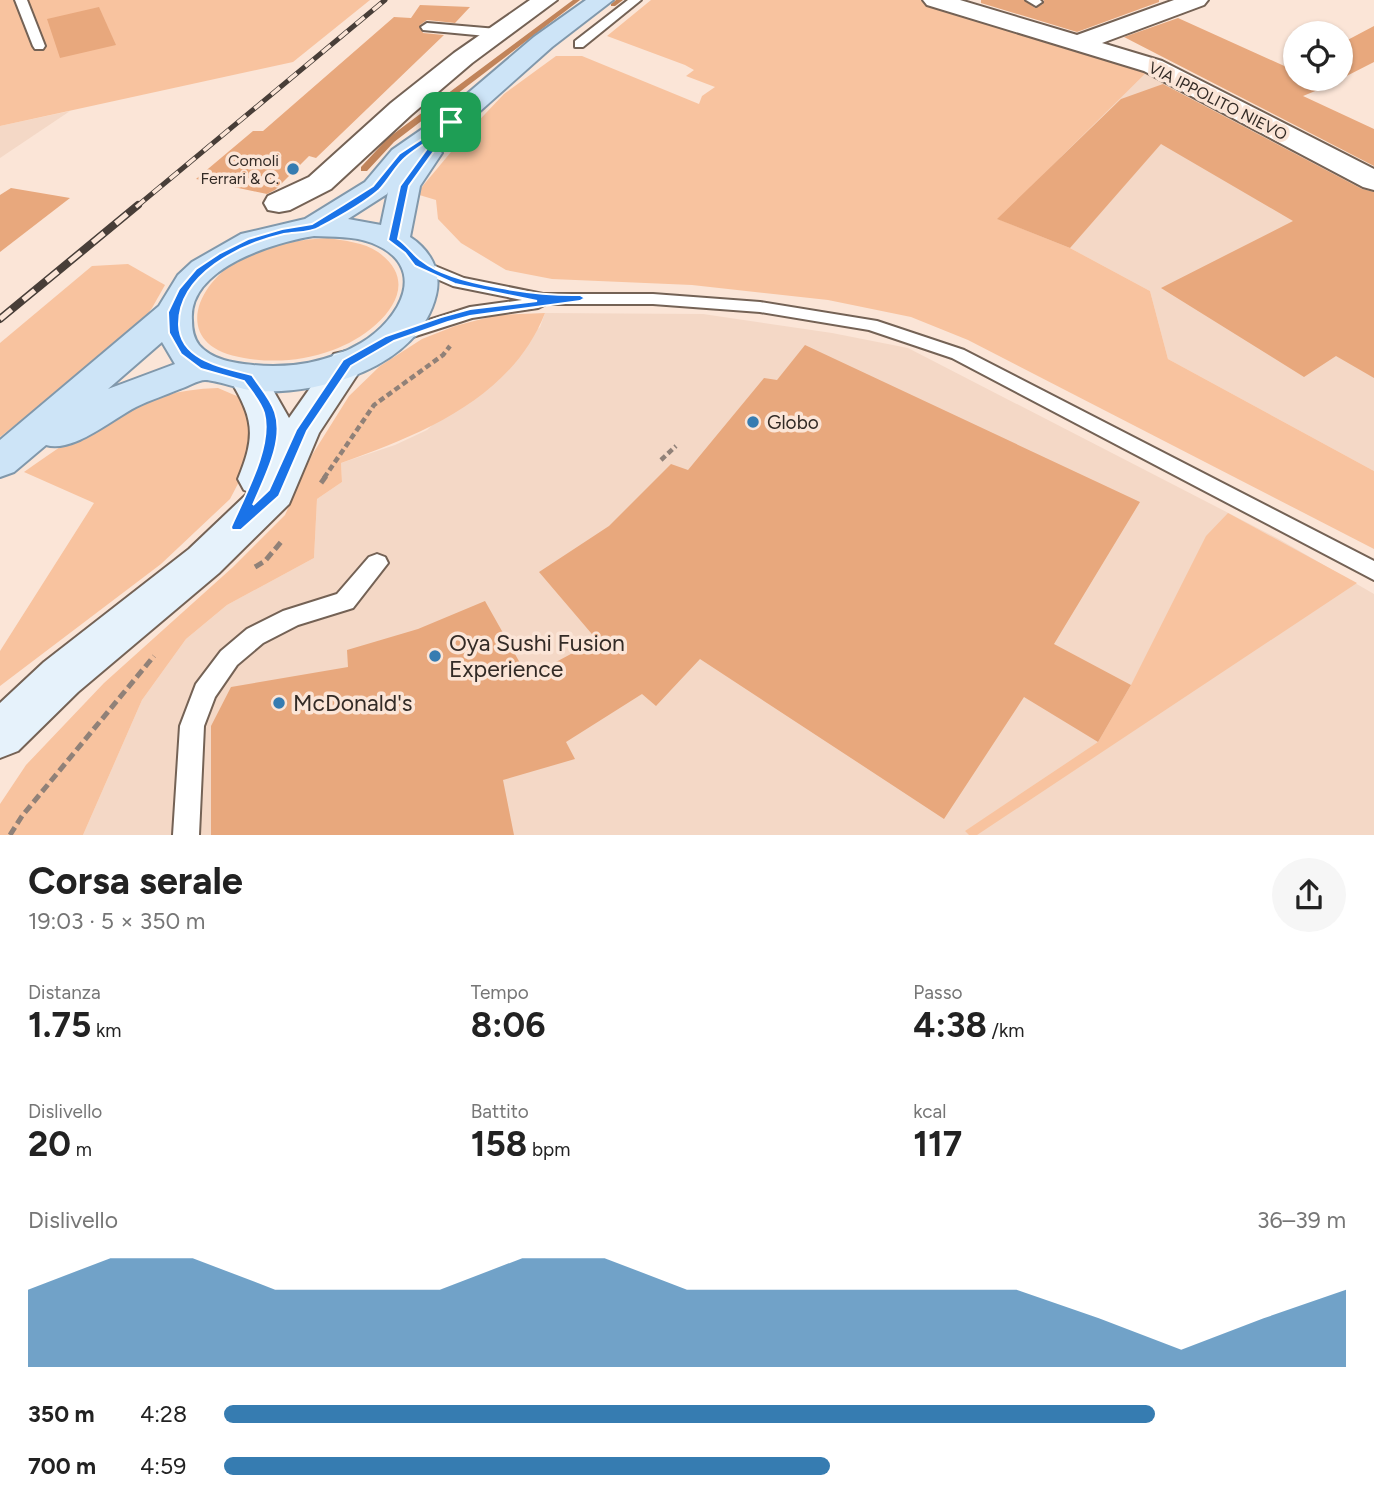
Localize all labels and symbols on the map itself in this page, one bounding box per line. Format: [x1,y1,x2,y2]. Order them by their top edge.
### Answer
street label: VIA IPPOLITO NIEVO [1146,58,1290,144]
pin [421,92,481,152]
place label: Comoli Ferrari & C. [201,151,279,188]
marker: Comoli Ferrari & C. [285,161,301,177]
place label: Globo [767,411,819,434]
marker: Globo [745,414,761,430]
place label: Oya Sushi Fusion Experience [449,629,625,683]
marker: Oya Sushi Fusion Experience [427,648,443,664]
place label: McDonald's [293,689,413,717]
marker: McDonald's [271,695,287,711]

